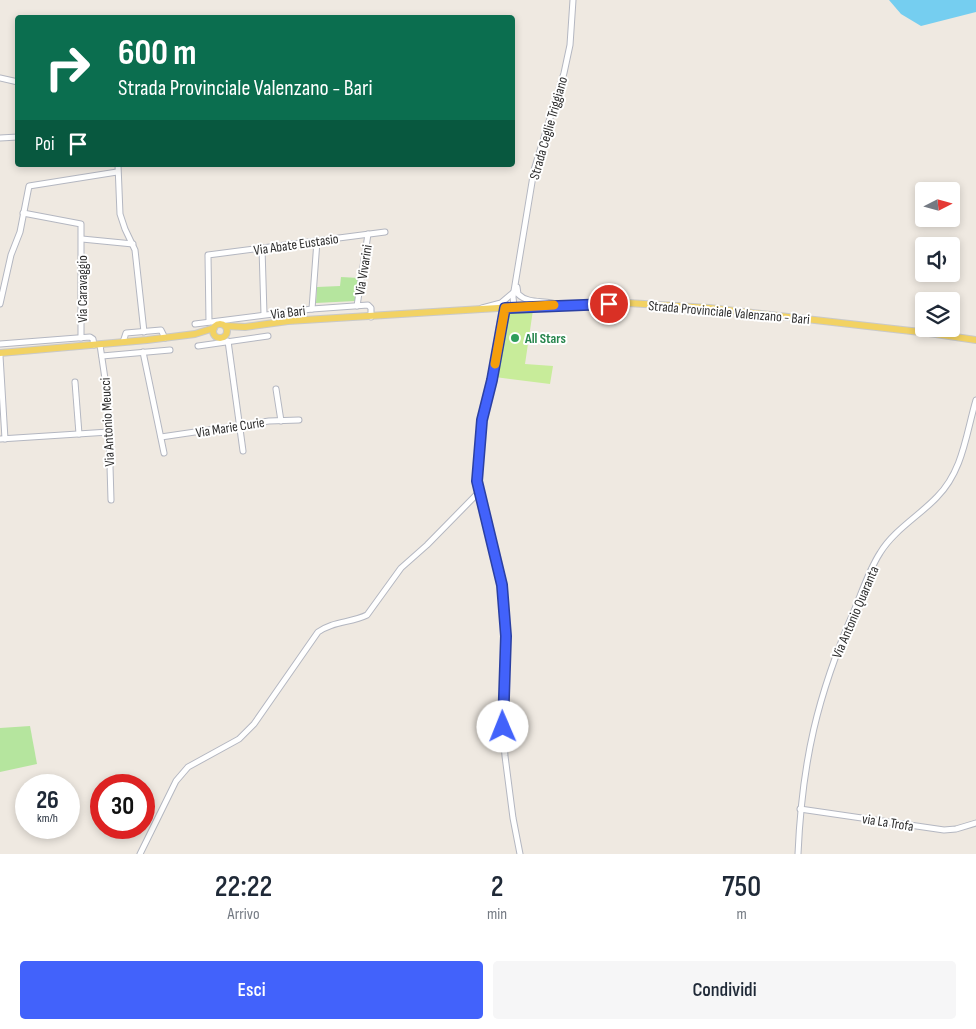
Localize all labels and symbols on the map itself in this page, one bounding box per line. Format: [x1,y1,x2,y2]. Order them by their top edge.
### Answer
street label: Strada Ceglie Triggiano [526,74,571,182]
north arrow [915,182,960,228]
street label: Via Abate Eustasio [253,230,340,259]
street label: Via Vivarini [351,243,376,297]
street label: Via Caravaggio [74,255,91,323]
pin [588,283,630,325]
street label: Strada Provinciale Valenzano - Bari [648,297,810,328]
street label: Via Bari [270,302,306,323]
place label: All Stars [524,330,566,347]
marker: All Stars [509,332,521,344]
street label: Via Antonio Meucci [97,377,118,467]
street label: Via Marie Curie [194,414,266,441]
street label: Via Antonio Quaranta [828,564,883,661]
position arrow [476,700,528,752]
speed limit sign: 30 [90,774,155,839]
street label: via La Trofa [861,810,915,835]

